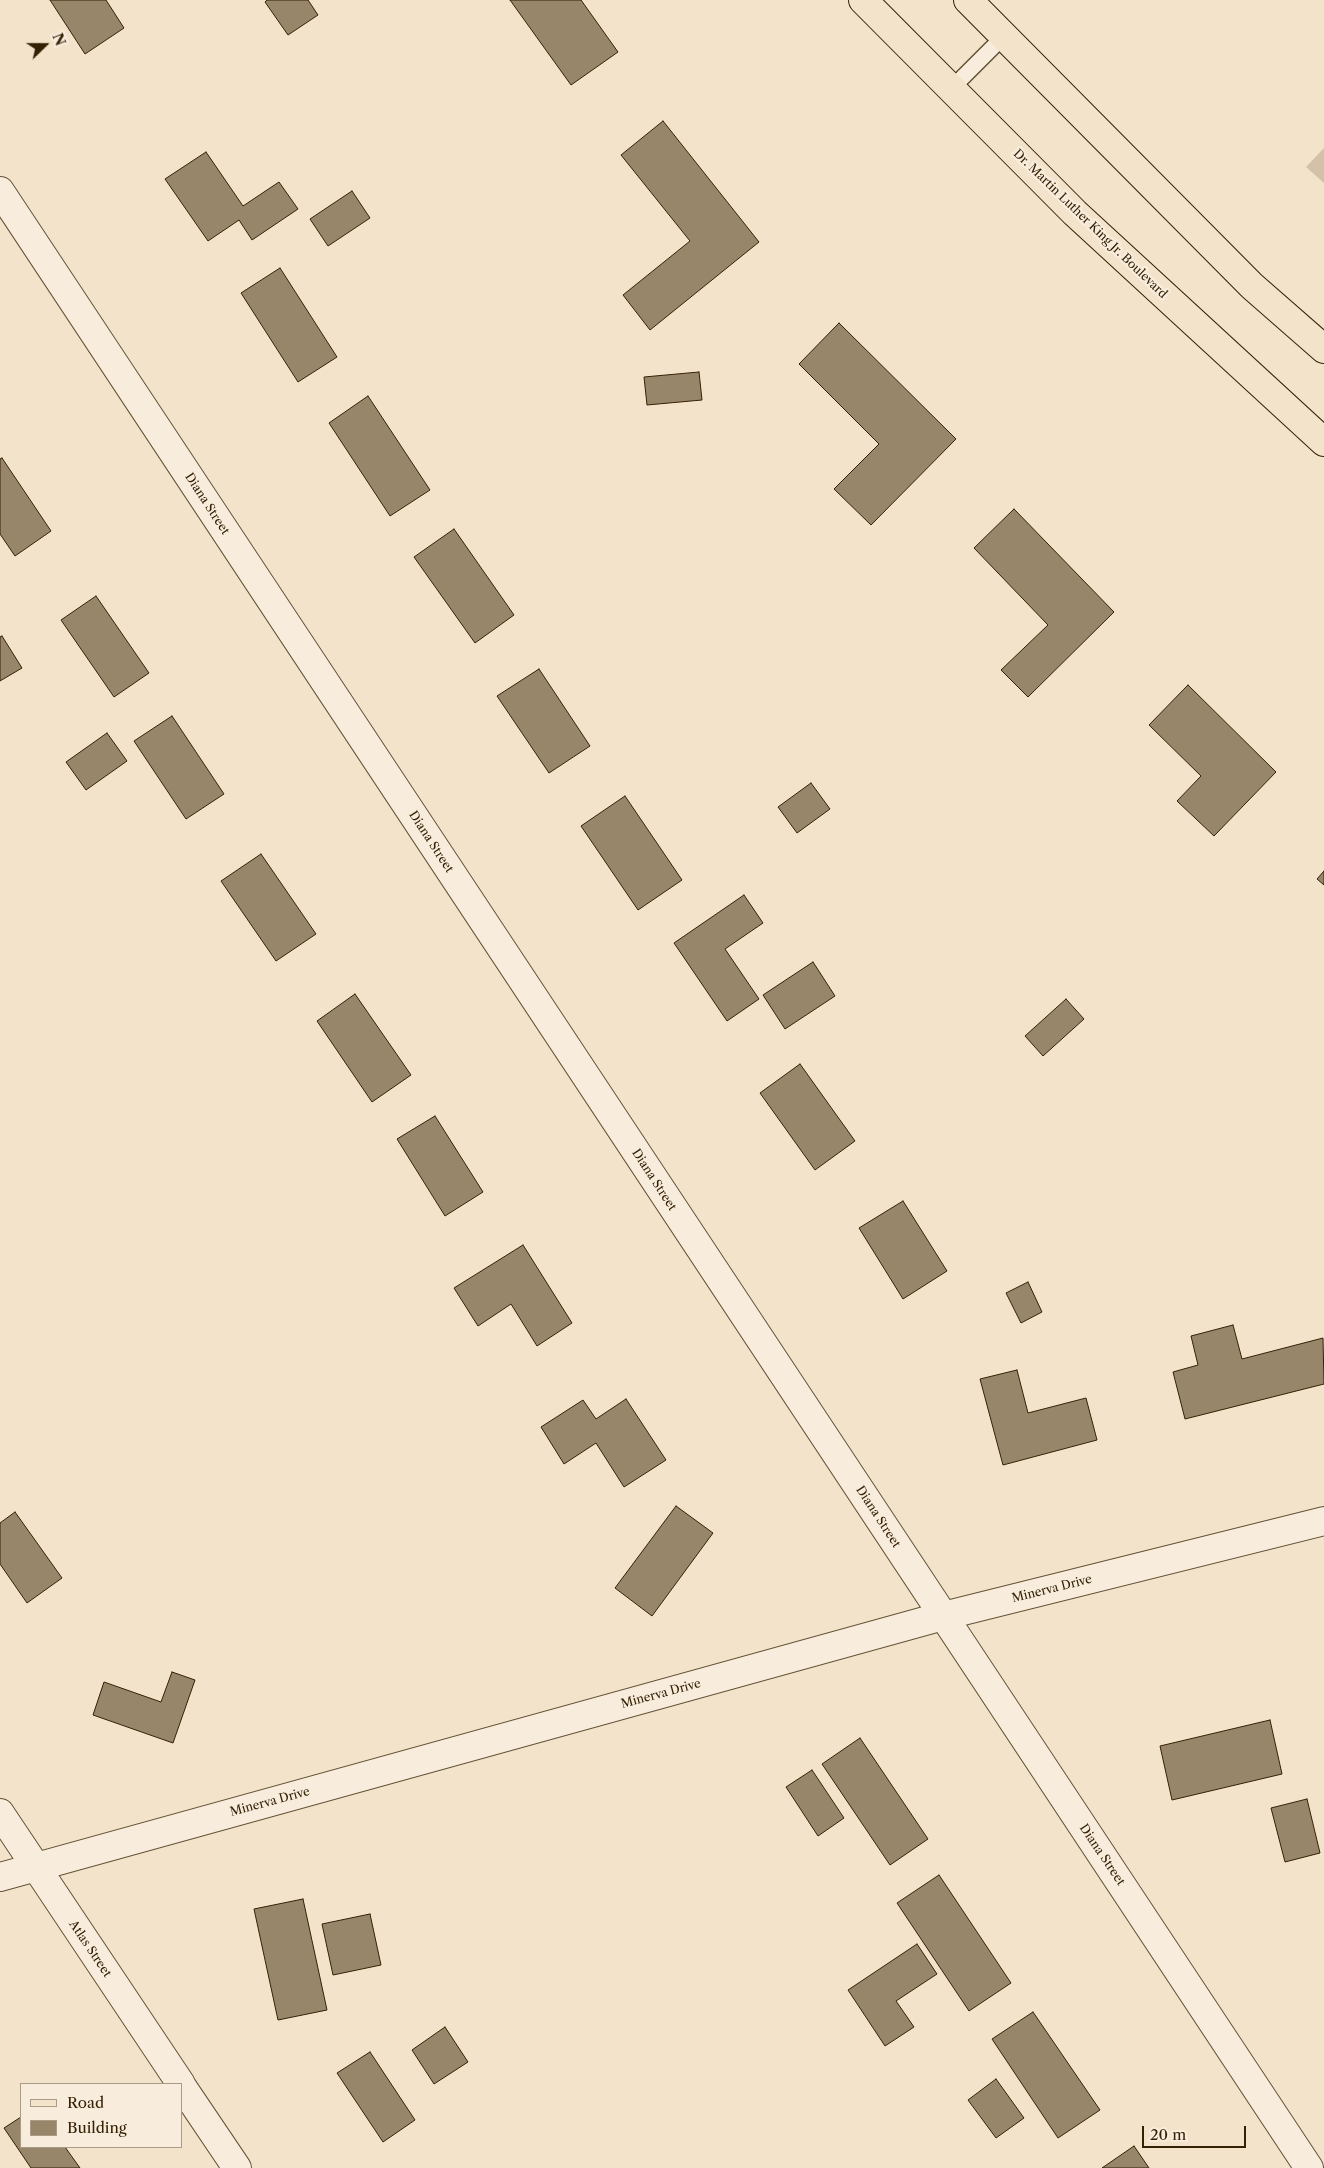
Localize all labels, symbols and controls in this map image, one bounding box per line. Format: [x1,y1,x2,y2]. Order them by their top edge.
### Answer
north arrow [20,20,70,70]
text: N [48,30,70,48]
street label: Dr. Martin Luther King Jr. Boulevard [1010,147,1170,301]
street label: Diana Street [182,470,232,538]
street label: Diana Street [406,808,456,876]
street label: Diana Street [629,1146,679,1214]
street label: Diana Street [853,1483,903,1551]
street label: Minerva Drive [1011,1572,1093,1606]
street label: Minerva Drive [620,1676,702,1712]
street label: Minerva Drive [229,1784,311,1820]
street label: Diana Street [1076,1822,1128,1888]
street label: Atlas Street [66,1918,114,1980]
legend [20,2083,182,2148]
text: Road [67,2093,104,2112]
scale bar [1144,2116,1248,2148]
text: Building [67,2118,127,2137]
text: 20 m [1150,2125,1186,2144]

